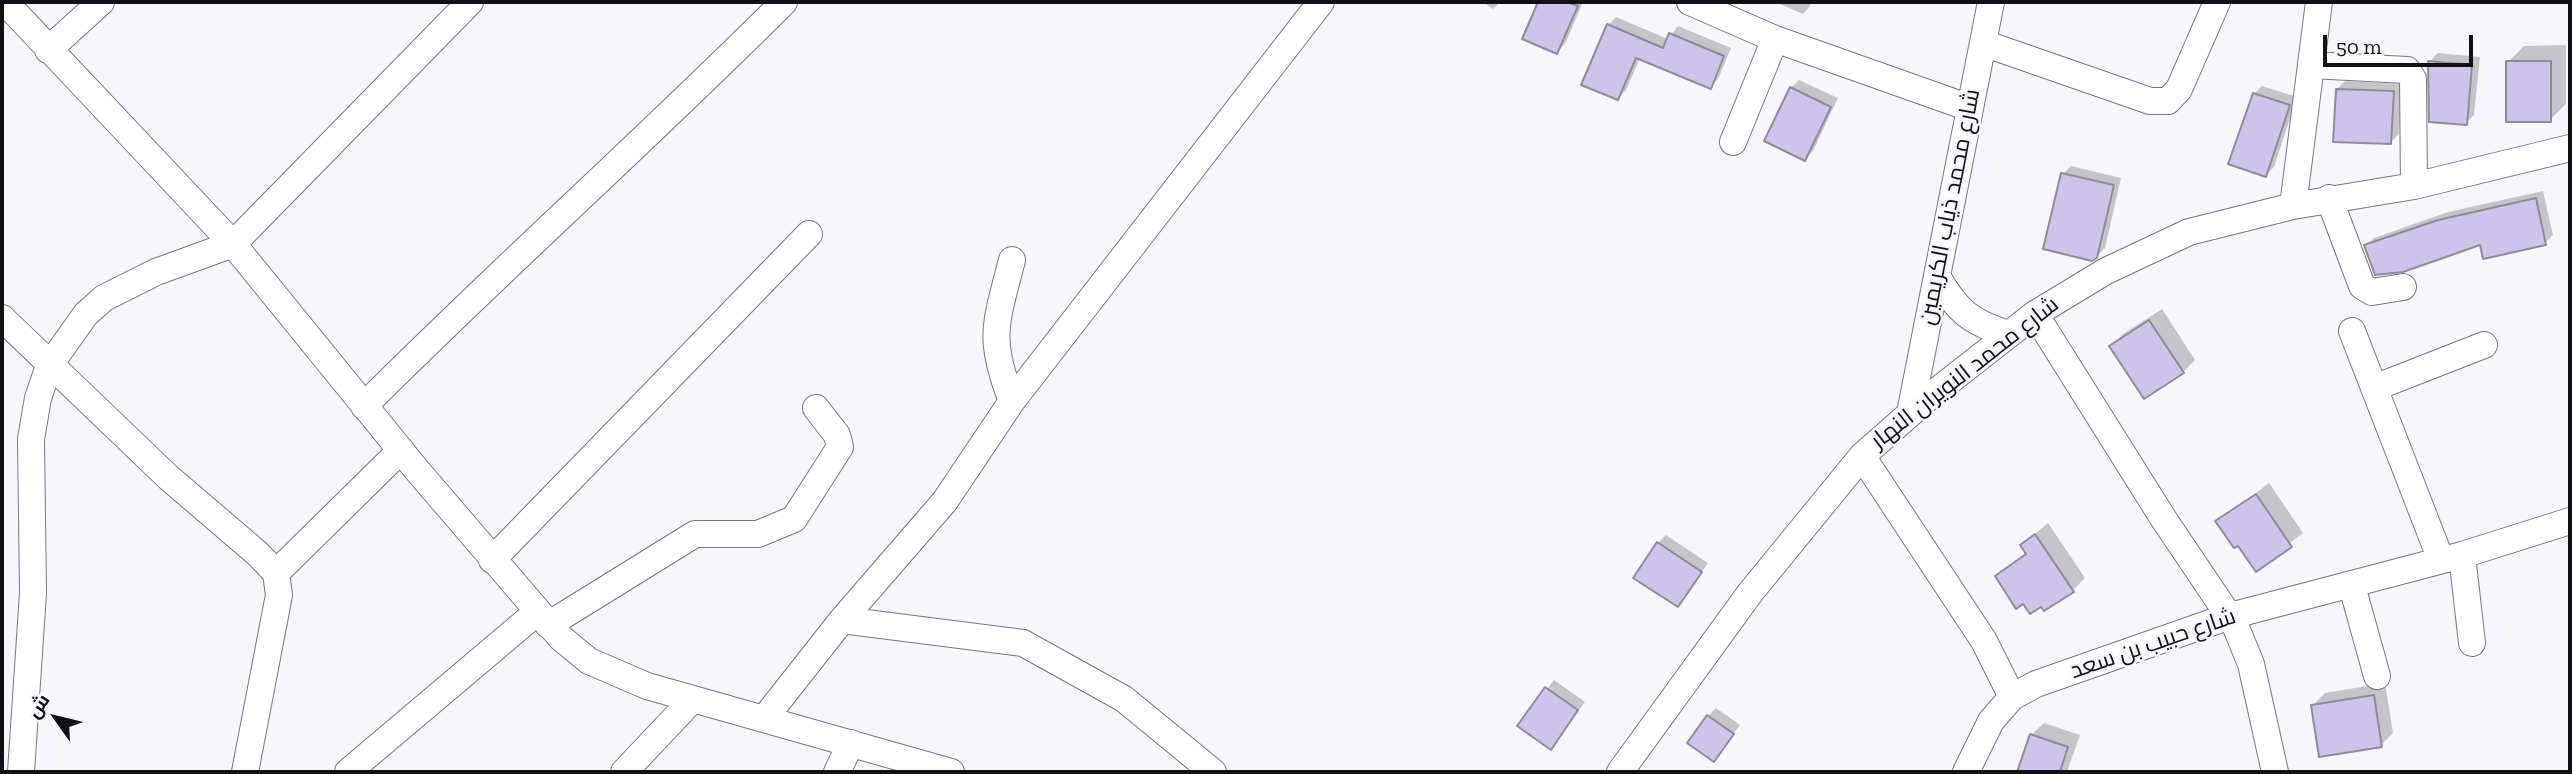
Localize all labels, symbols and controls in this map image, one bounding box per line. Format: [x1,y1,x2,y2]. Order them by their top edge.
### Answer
scale bar [2327,21,2478,65]
text: 50 m [2336,34,2382,59]
street label: شارع محمد ذياب الكريمين [1914,87,1986,327]
street label: شارع محمد النويران النهار [1865,291,2065,455]
street label: شارع حبيب بن سعد [2066,603,2240,685]
north arrow [21,683,91,753]
text: ش [22,689,55,723]

